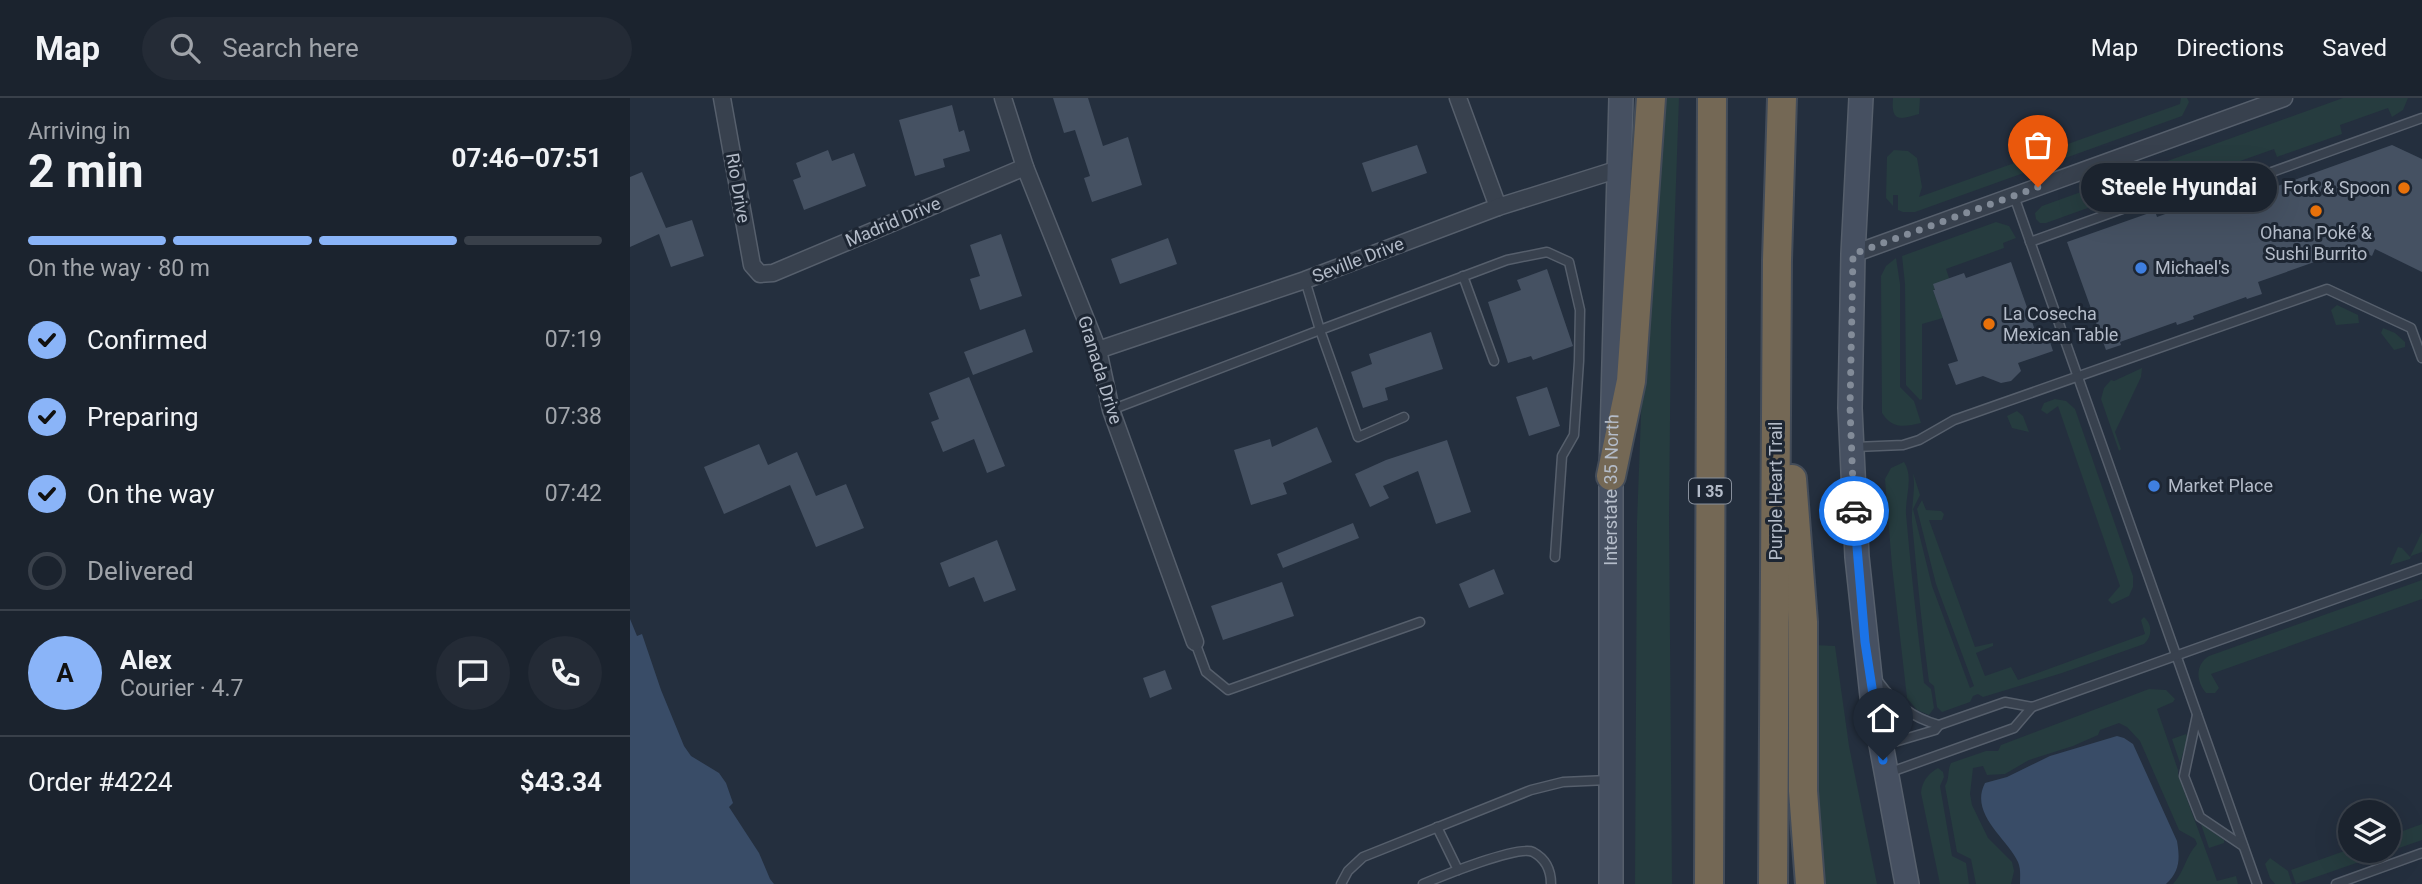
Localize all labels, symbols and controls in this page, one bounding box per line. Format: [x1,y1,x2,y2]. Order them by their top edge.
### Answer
search box [142,17,632,80]
text: Map [35,29,100,68]
icon: search [166,29,204,67]
text: Search here [222,33,359,63]
text: Map [2091,34,2138,62]
text: Directions [2176,34,2284,62]
text: Saved [2322,34,2387,62]
pin [2008,115,2068,187]
text: Arriving in [28,118,131,145]
icon: bag [2019,126,2057,164]
text: 07:46–07:51 [452,143,602,173]
text: 2 min [28,144,144,198]
street label: Rio Drive [722,151,755,225]
callout: Steele Hyundai [2080,162,2276,212]
text: Steele Hyundai [2101,174,2257,201]
place label: Fork & Spoon [2283,177,2390,198]
marker: Fork & Spoon [2396,180,2412,196]
street label: Madrid Drive [842,192,943,251]
marker: Ohana Poké & Sushi Burrito [2308,203,2324,219]
place label: Ohana Poké & Sushi Burrito [2260,222,2373,264]
street label: Seville Drive [1309,232,1407,287]
text: On the way · 80 m [28,255,210,282]
place label: Michael's [2155,257,2230,278]
marker: Michael's [2133,260,2149,276]
place label: La Cosecha Mexican Table [2003,303,2118,345]
street label: Granada Drive [1074,313,1127,427]
marker: La Cosecha Mexican Table [1981,316,1997,332]
icon: check [28,321,66,359]
text: Confirmed [87,325,208,355]
text: 07:19 [545,326,602,353]
icon: check [28,398,66,436]
text: Preparing [87,402,199,432]
text: 07:38 [545,403,602,430]
street label: Interstate 35 North [1600,414,1623,566]
street label: Purple Heart Trail [1765,422,1786,560]
icon: check [28,475,66,513]
place label: Market Place [2168,475,2273,496]
courier [1819,476,1889,546]
road number: I 35 [1689,478,1731,504]
marker: Market Place [2146,478,2162,494]
text: On the way [87,479,215,509]
text: 07:42 [545,480,602,507]
icon: car [1835,492,1873,530]
text: Delivered [87,556,194,586]
button: chat [436,636,510,710]
button: phone [528,636,602,710]
text: Alex [120,645,172,675]
text: A [56,658,74,688]
text: Courier · 4.7 [120,675,243,702]
pin [1853,688,1913,760]
icon: home [1864,699,1902,737]
text: Order #4224 [28,767,173,797]
text: $43.34 [520,767,602,797]
map controls [2338,800,2401,863]
button: layers [2338,800,2401,863]

